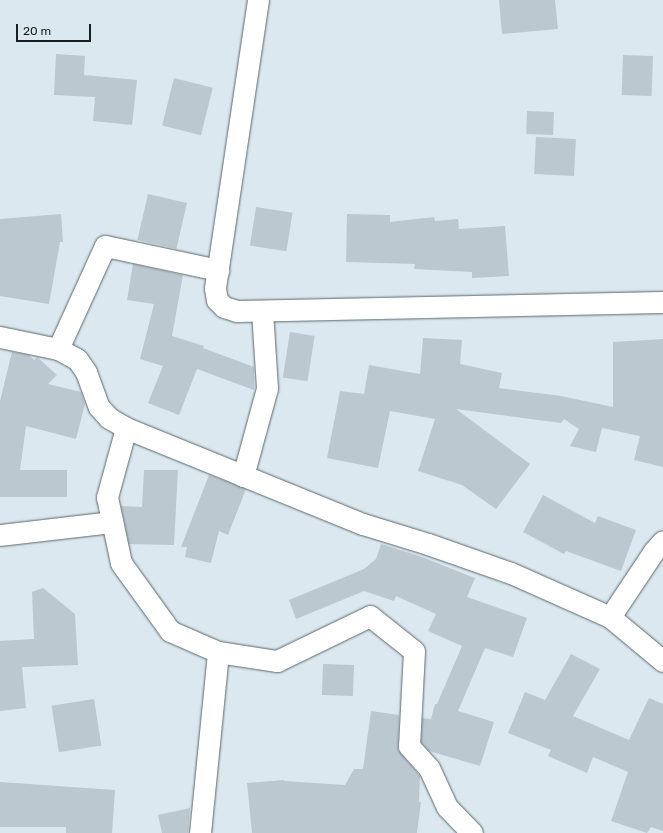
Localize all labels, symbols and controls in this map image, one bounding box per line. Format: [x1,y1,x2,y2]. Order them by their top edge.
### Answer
scale bar [18,16,93,42]
text: 20 m [23,24,51,38]

